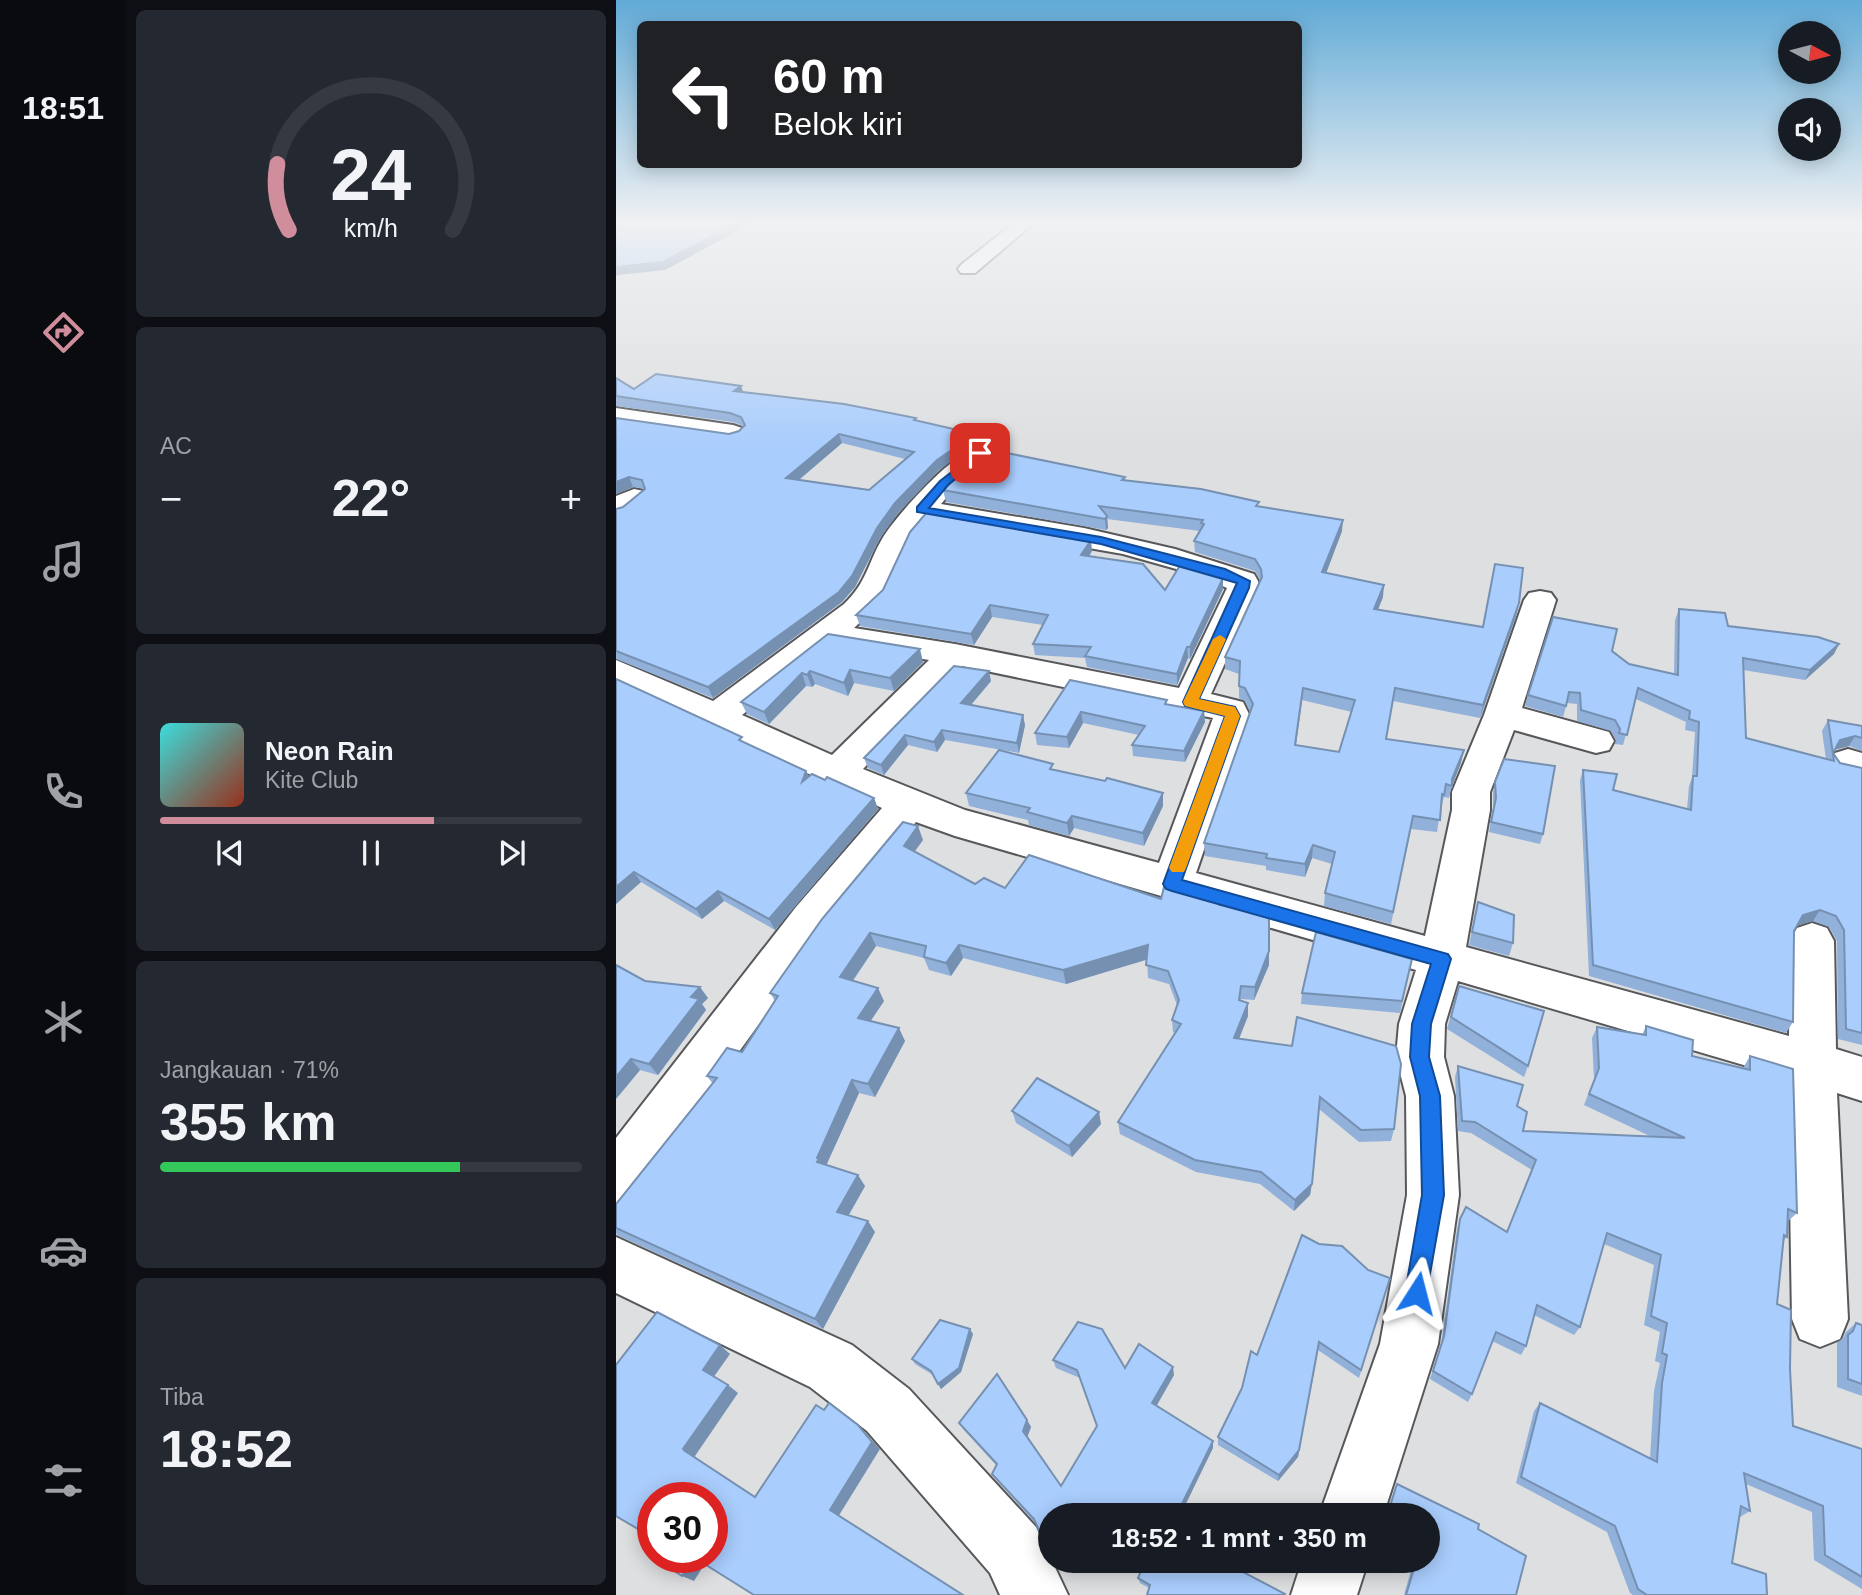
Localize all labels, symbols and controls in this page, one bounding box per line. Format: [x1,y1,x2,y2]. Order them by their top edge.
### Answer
north arrow [1778,21,1841,84]
map controls [1778,21,1841,161]
icon: left [658,49,749,140]
text: 60 m [773,49,885,103]
text: 18:51 [22,90,104,126]
button: sound [1778,98,1841,161]
text: Belok kiri [773,106,903,142]
text: 24 [331,134,412,215]
text: km/h [344,213,398,241]
icon: directions [39,308,88,357]
pin [950,423,1010,483]
text: AC [160,433,192,459]
icon: arrive [961,434,999,472]
text: 22° [332,469,410,527]
text: − [160,478,182,520]
text: + [560,478,582,520]
icon: music [39,537,88,586]
text: Neon Rain [265,736,394,766]
icon: phone [39,767,88,816]
text: Kite Club [265,767,358,793]
icon: previous [211,834,249,872]
icon: pause [352,834,390,872]
icon: next [493,834,531,872]
icon: climate [39,997,88,1046]
text: Jangkauan · 71% [160,1057,339,1083]
text: 355 km [160,1093,336,1151]
icon: car [39,1226,88,1275]
position arrow [1380,1256,1454,1330]
text: Tiba [160,1384,204,1410]
text: 18:52 [160,1420,293,1478]
icon: filters [39,1456,88,1505]
speed limit sign: 30 [637,1482,728,1573]
text: 18:52 · 1 mnt · 350 m [1111,1523,1367,1553]

